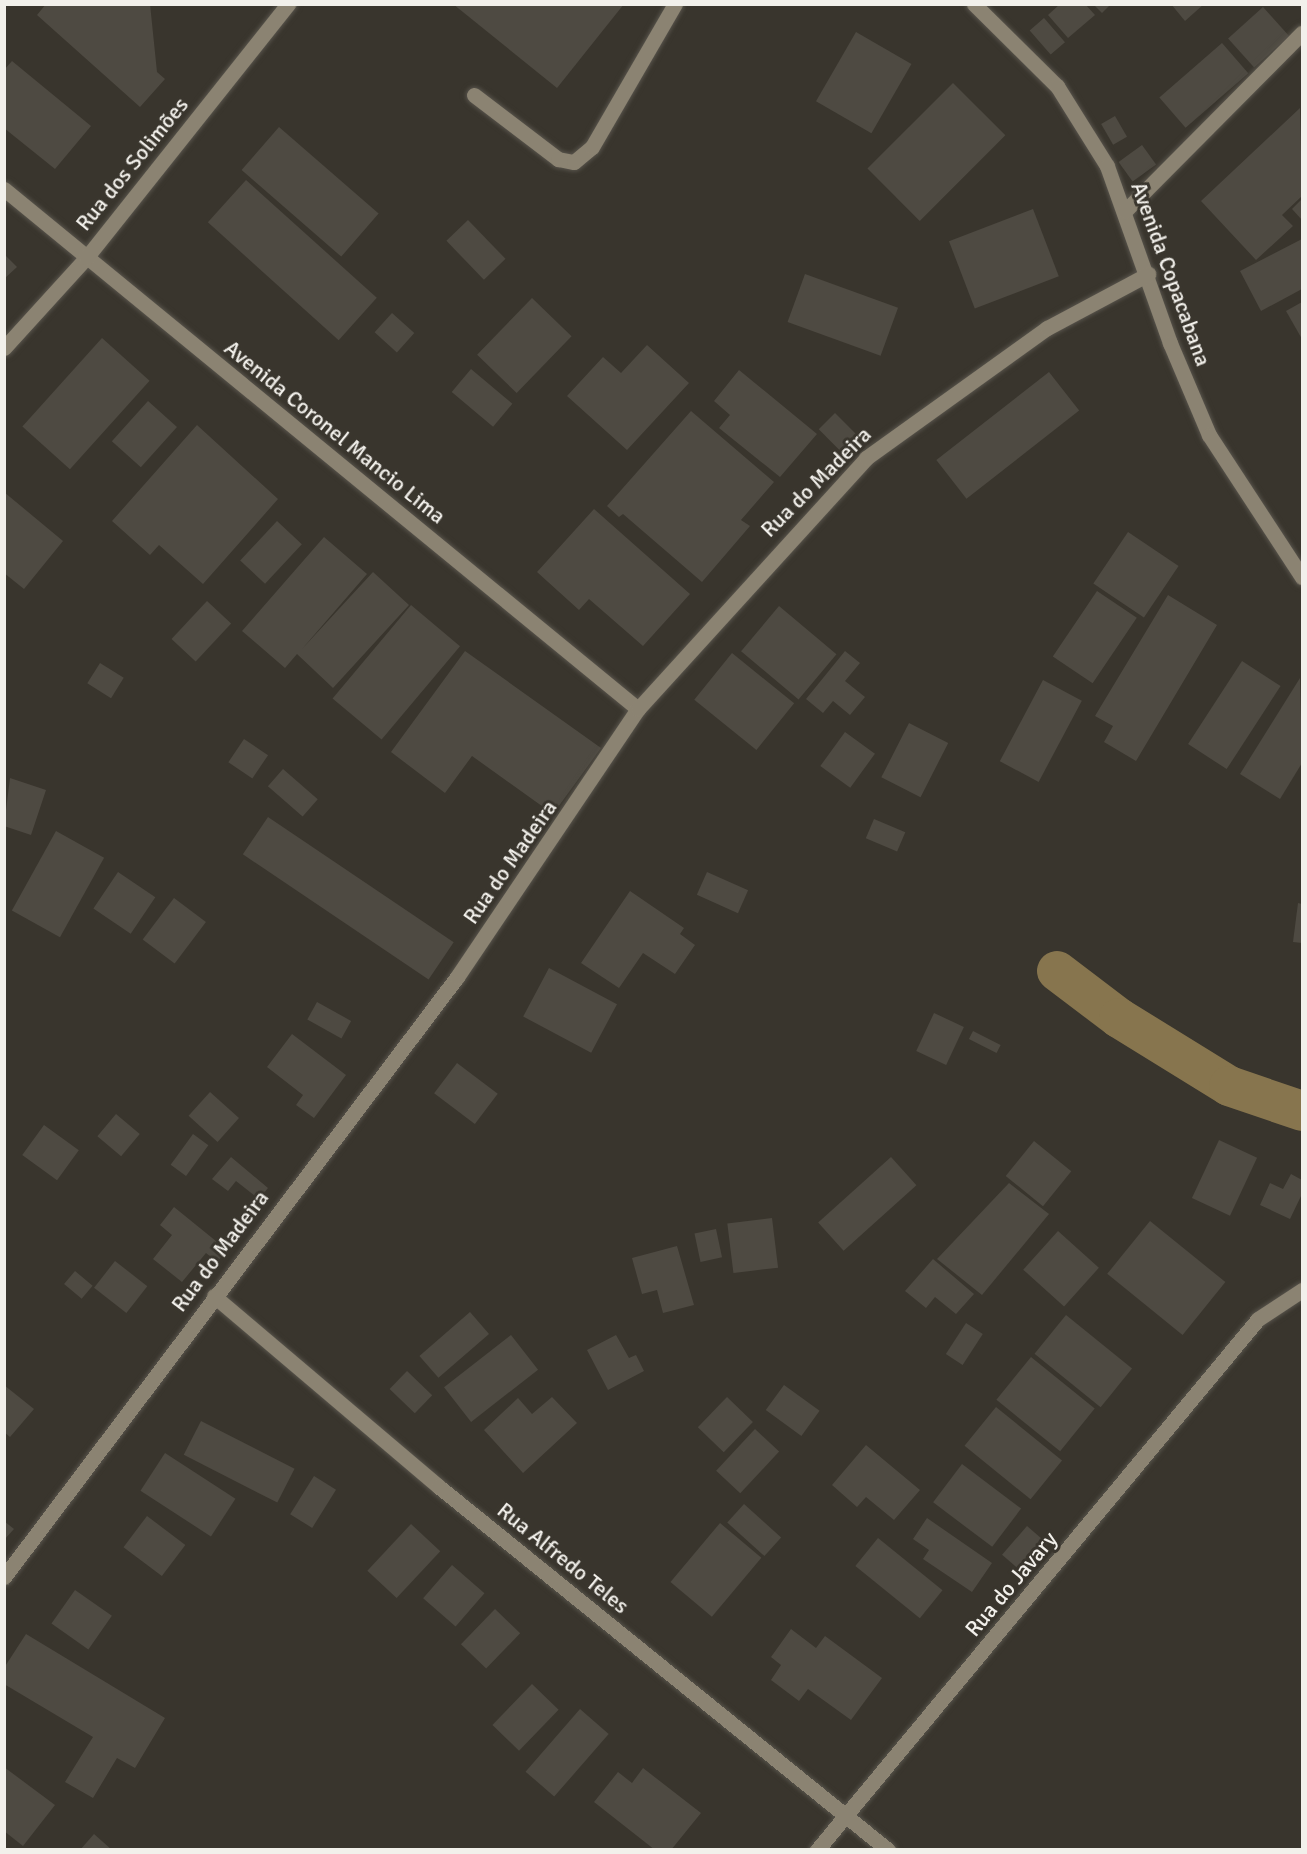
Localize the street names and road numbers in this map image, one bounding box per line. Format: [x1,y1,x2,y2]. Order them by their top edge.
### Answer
street label: Rua dos Solimões [70,92,194,236]
street label: Avenida Copacabana [1125,178,1217,370]
street label: Avenida Coronel Mancio Lima [219,335,451,529]
street label: Rua do Madeira [755,421,877,543]
street label: Rua do Madeira [458,795,562,929]
street label: Rua do Madeira [166,1185,274,1317]
street label: Rua Alfredo Teles [492,1497,634,1619]
street label: Rua do Javary [959,1526,1063,1642]

